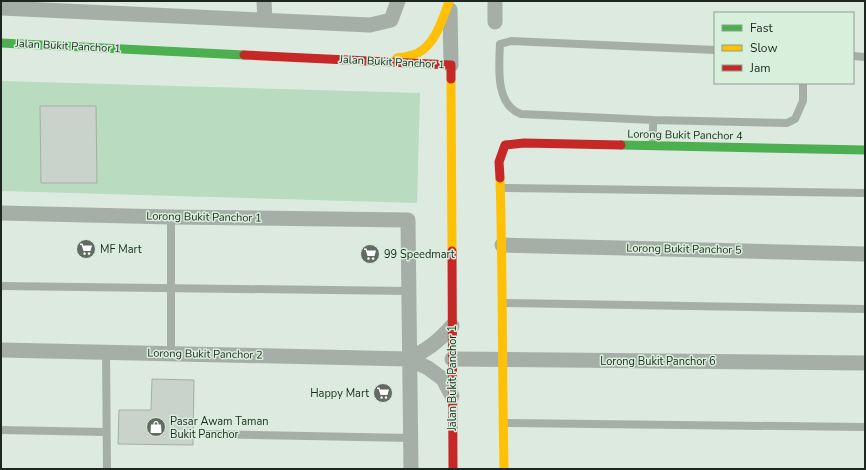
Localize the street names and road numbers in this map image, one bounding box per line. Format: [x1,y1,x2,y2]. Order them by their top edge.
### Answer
street label: Jalan Bukit Panchor 1 [14,36,121,56]
street label: Jalan Bukit Panchor 1 [338,52,445,72]
street label: Lorong Bukit Panchor 4 [627,126,743,144]
street label: Lorong Bukit Panchor 1 [146,208,262,226]
street label: Lorong Bukit Panchor 5 [626,240,742,258]
street label: Jalan Bukit Panchor 1 [445,325,460,432]
street label: Lorong Bukit Panchor 2 [147,345,263,363]
street label: Lorong Bukit Panchor 6 [600,354,716,369]

